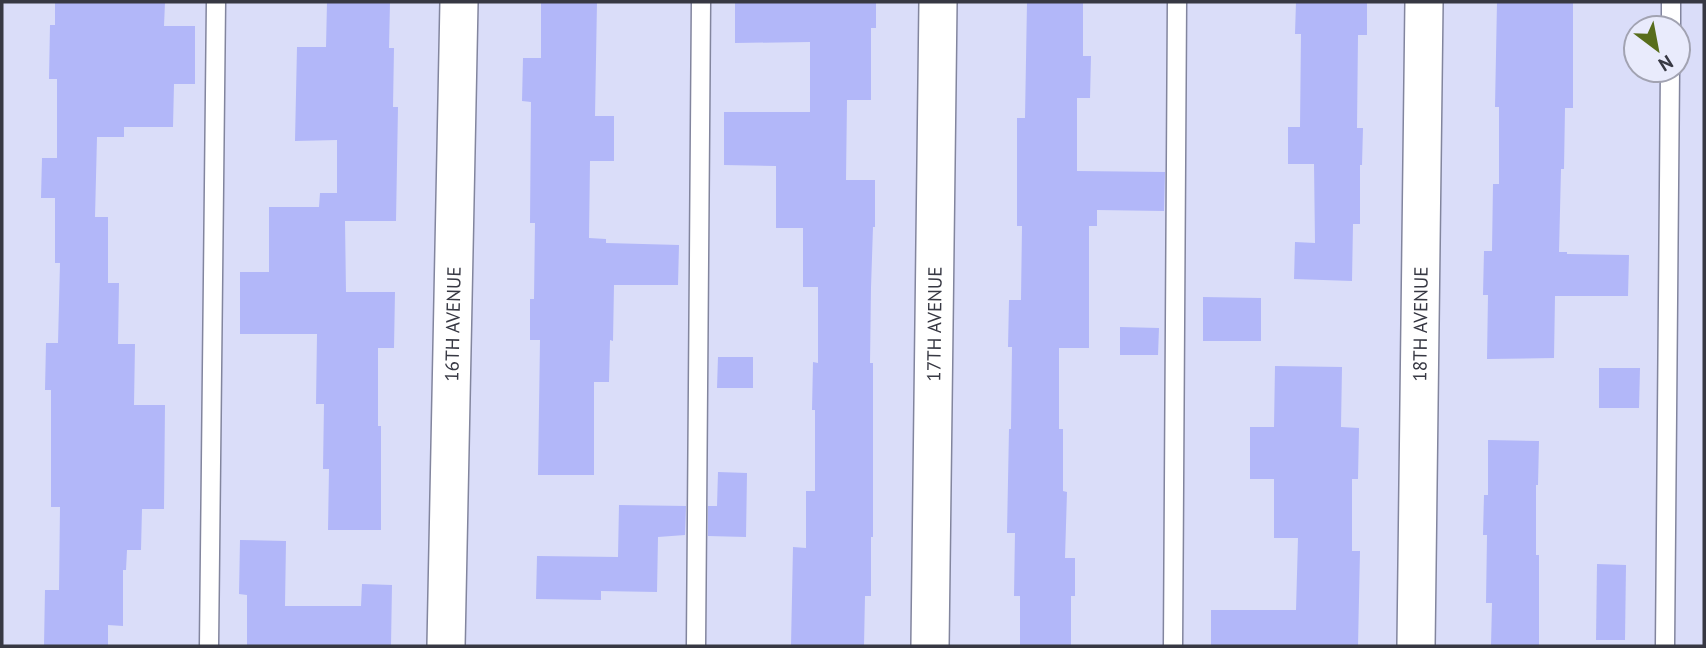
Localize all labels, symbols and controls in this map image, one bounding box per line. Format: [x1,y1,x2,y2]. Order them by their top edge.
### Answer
north arrow [1622,14,1692,84]
text: N [1654,50,1678,77]
street label: 16TH AVENUE [439,266,466,382]
street label: 17TH AVENUE [921,266,947,382]
street label: 18TH AVENUE [1407,266,1433,382]

